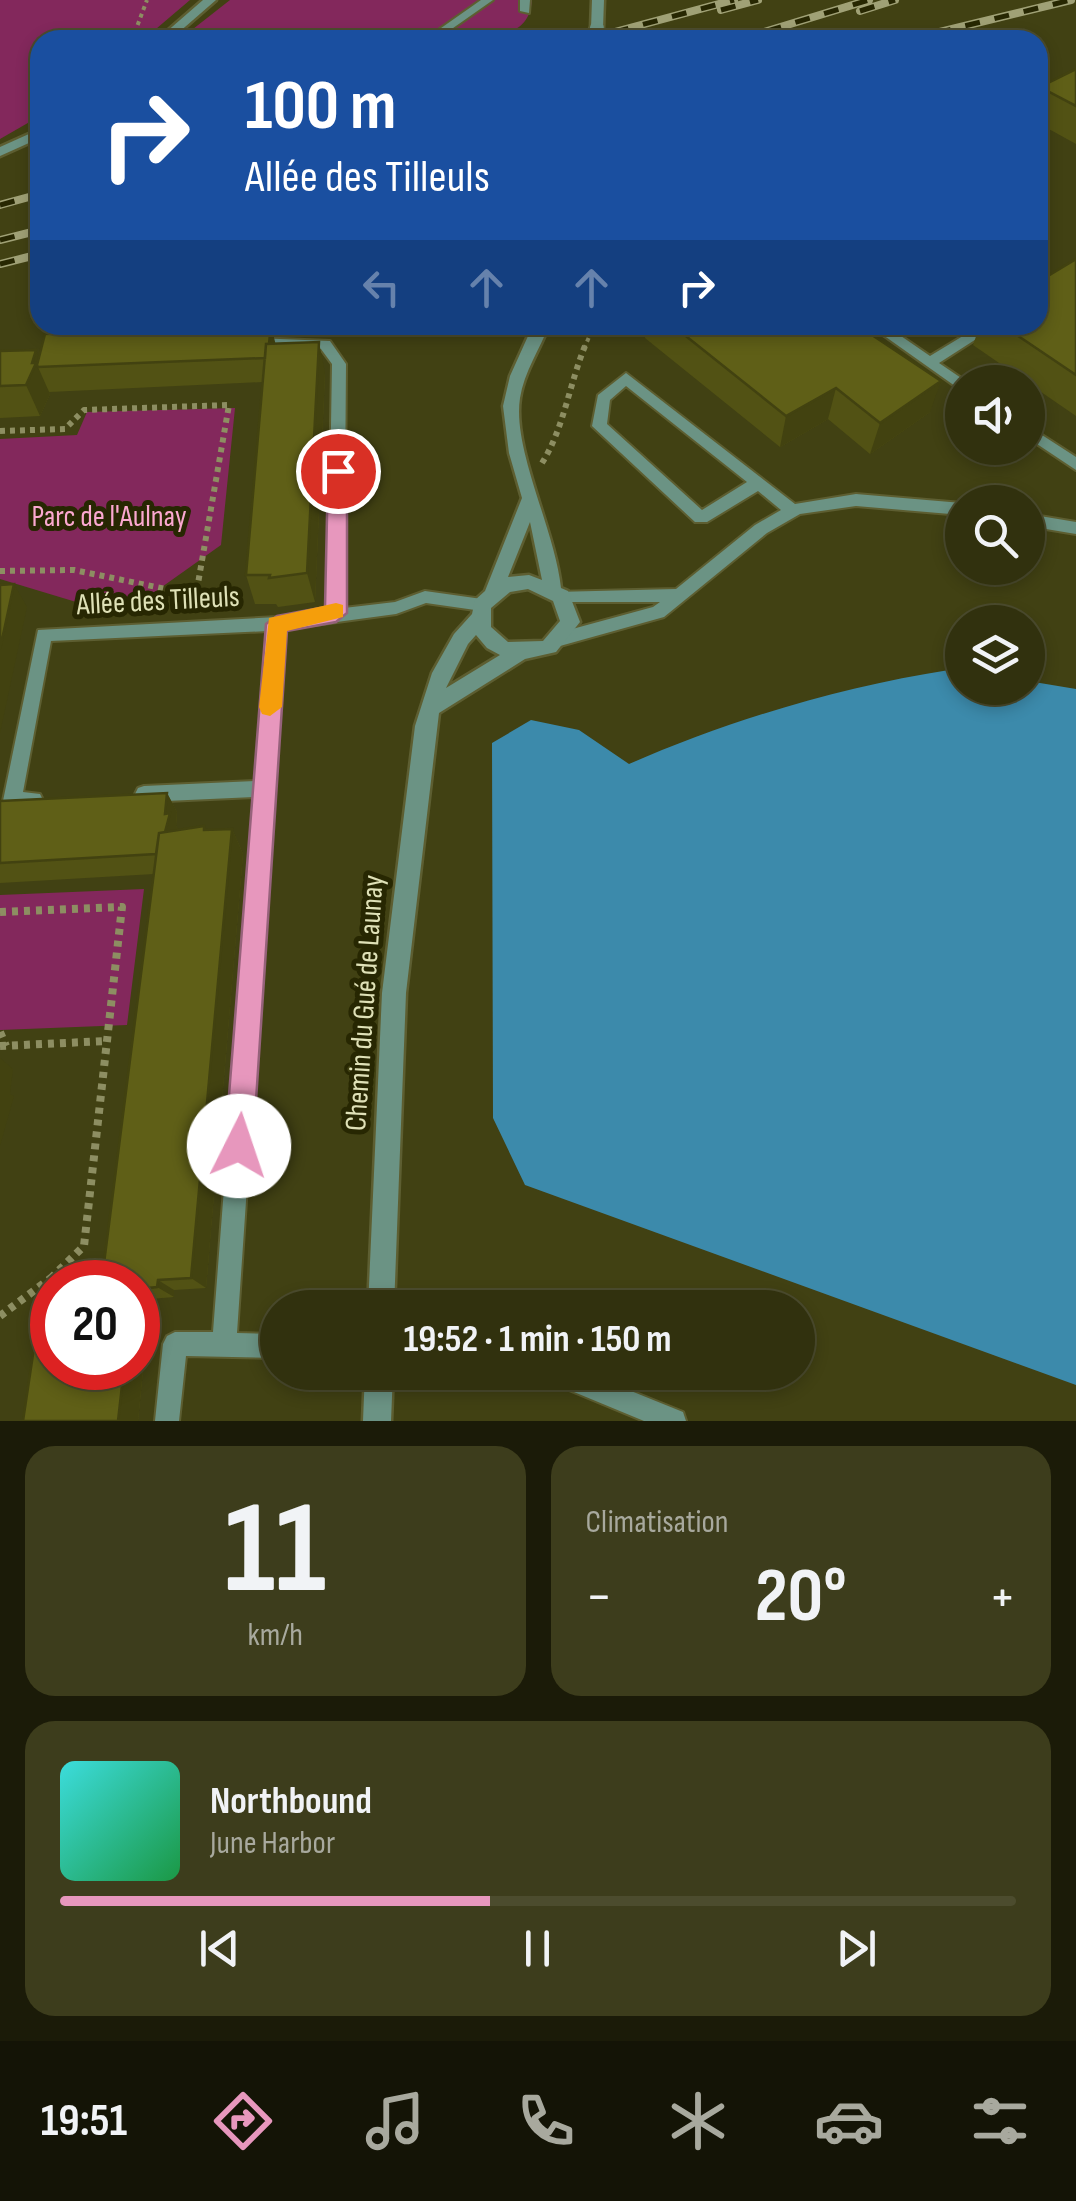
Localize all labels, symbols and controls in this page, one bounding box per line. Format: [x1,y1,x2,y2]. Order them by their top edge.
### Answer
text: 100 m [245,65,396,149]
icon: right [80,70,210,200]
text: Allée des Tilleuls [245,150,490,205]
icon: left [354,260,409,315]
icon: ahead [459,260,514,315]
icon: ahead [564,260,619,315]
icon: right [669,260,724,315]
map controls [945,365,1045,705]
button: sound [945,365,1045,465]
pin [296,429,381,514]
icon: arrive [311,444,366,499]
button: search [945,485,1045,585]
park label: Parc de l'Aulnay [31,499,187,535]
street label: Allée des Tilleuls [75,579,241,623]
button: layers [945,605,1045,705]
street label: Chemin du Gué de Launay [338,874,392,1132]
position arrow [187,1094,291,1198]
speed limit sign: 20 [30,1260,160,1390]
text: 19:52 · 1 min · 150 m [403,1317,672,1362]
text: 11 [224,1473,326,1629]
text: Climatisation [586,1503,729,1542]
text: 20° [755,1552,847,1643]
text: − [586,1564,612,1631]
text: + [989,1564,1016,1631]
text: km/h [248,1616,303,1655]
text: Northbound [210,1779,372,1824]
text: June Harbor [210,1824,335,1863]
icon: previous [192,1921,247,1976]
icon: pause [510,1921,565,1976]
icon: next [829,1921,884,1976]
icon: directions [208,2086,278,2156]
icon: music [360,2086,430,2156]
icon: phone [511,2086,581,2156]
icon: climate [663,2086,733,2156]
icon: car [814,2086,884,2156]
icon: filters [965,2086,1035,2156]
text: 19:51 [41,2094,127,2149]

